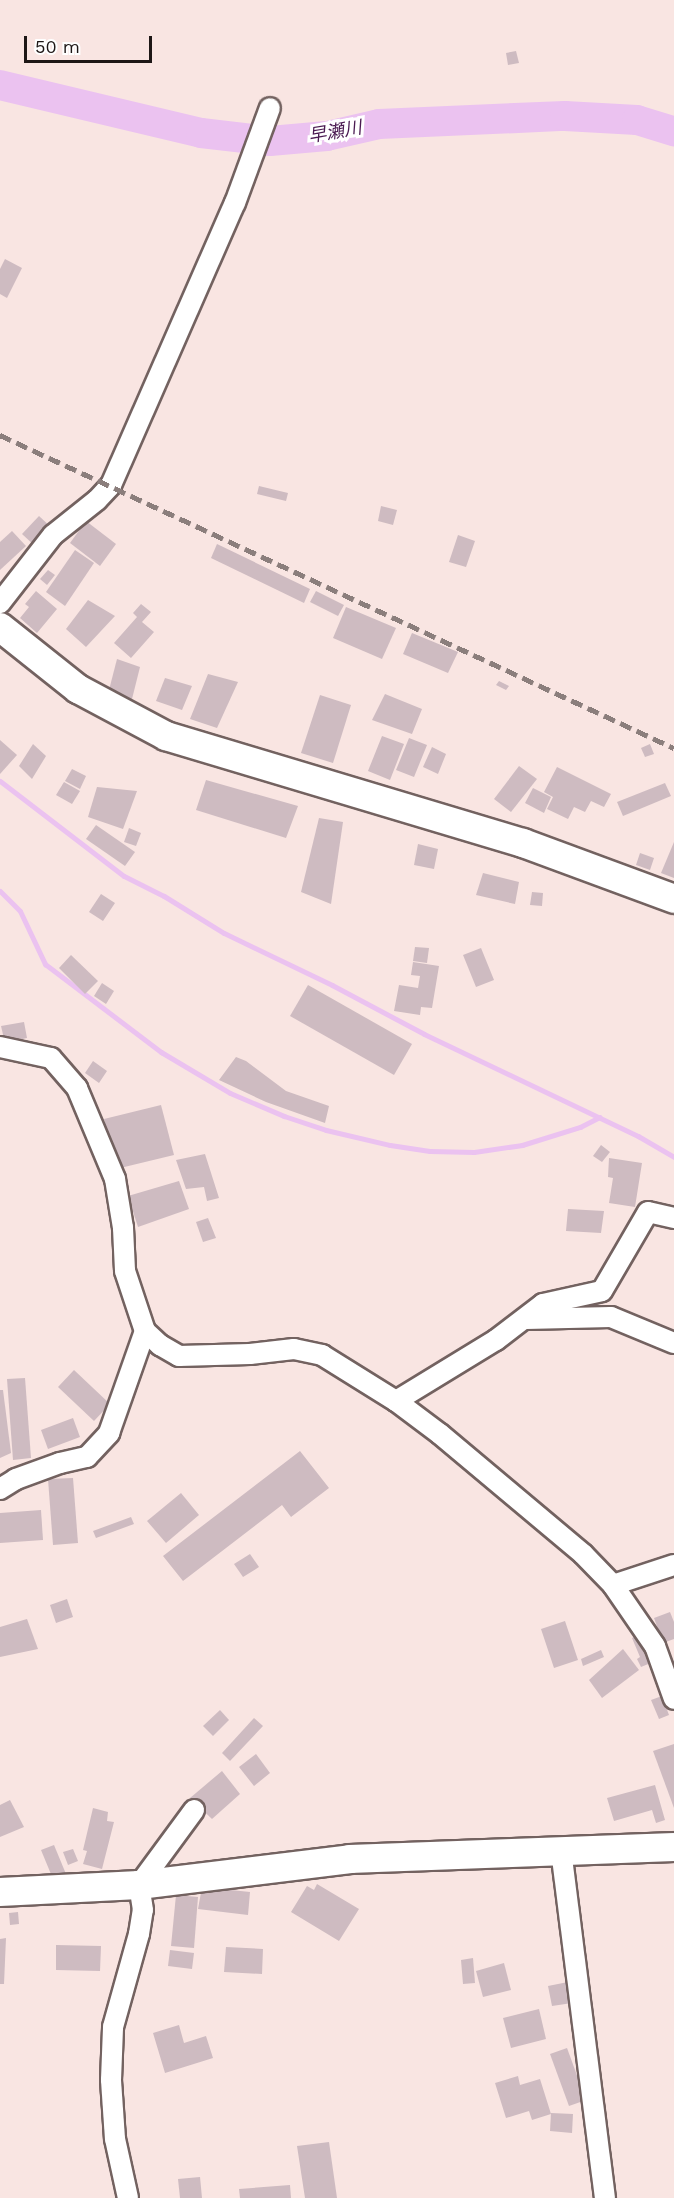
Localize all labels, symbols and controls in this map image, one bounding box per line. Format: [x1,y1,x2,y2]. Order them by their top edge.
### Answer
scale bar [27,24,154,62]
text: 50 m [35,36,80,57]
water label: 早瀬川 [307,117,363,147]

